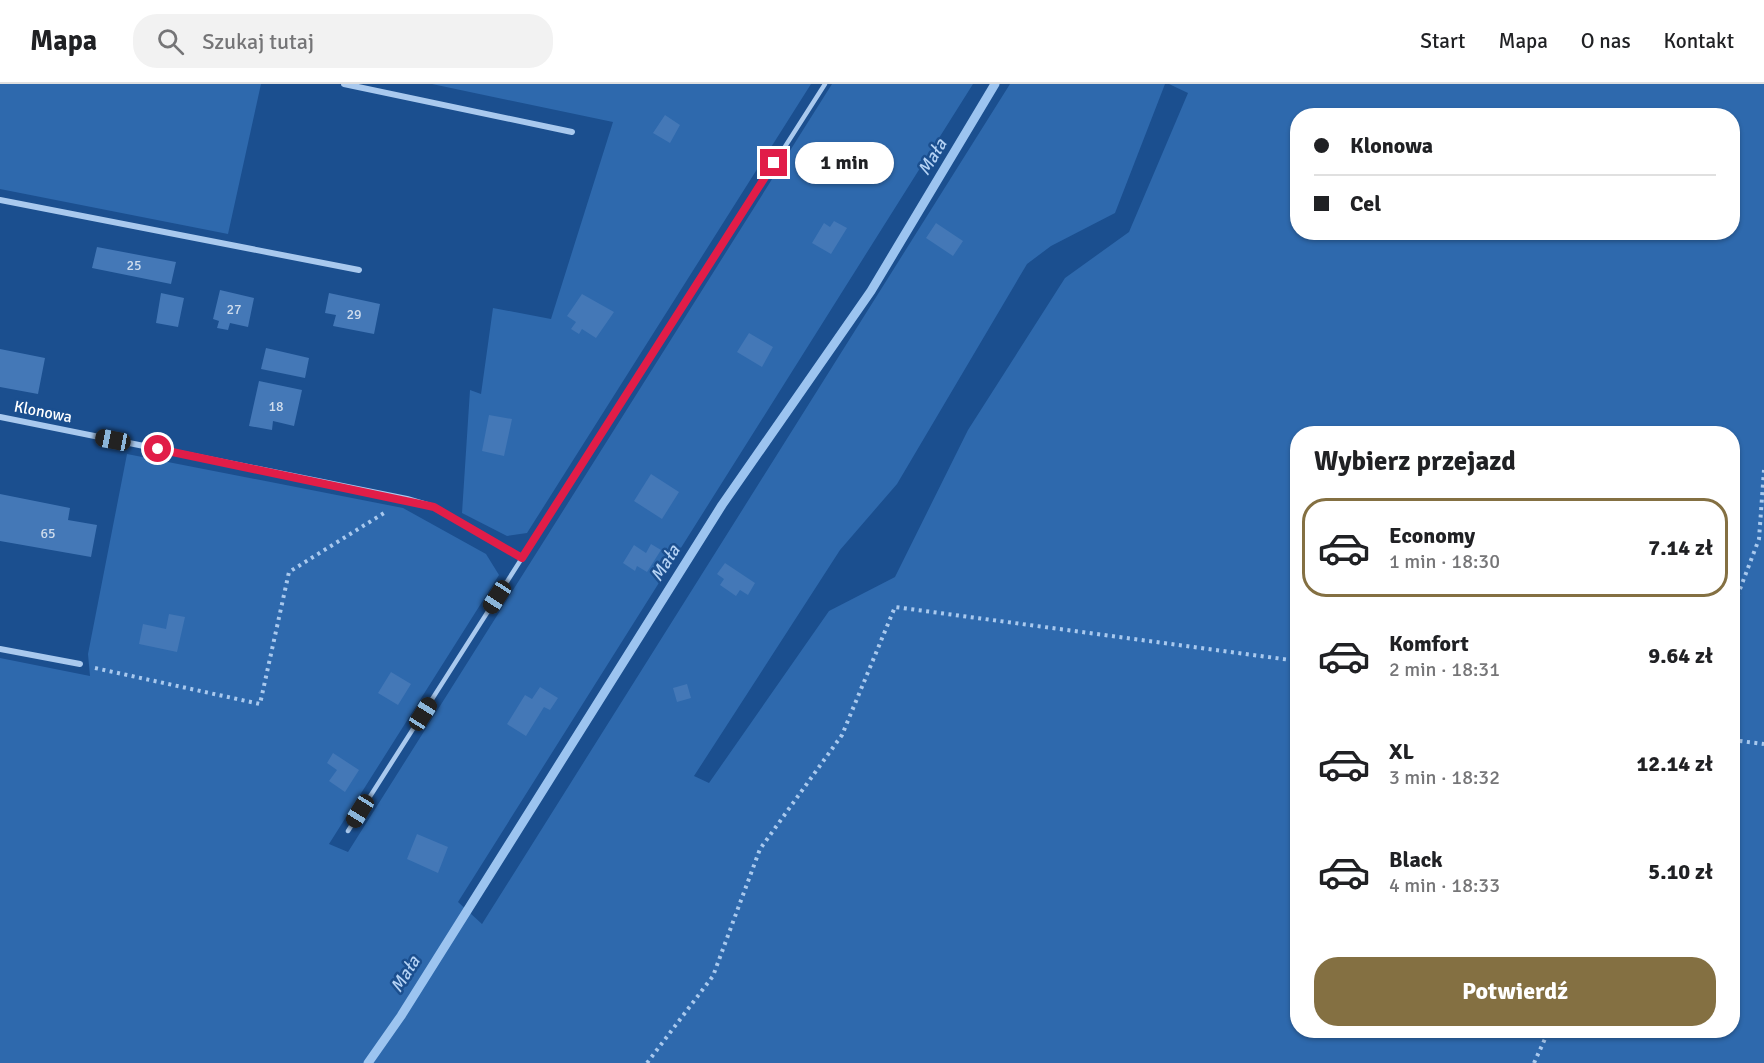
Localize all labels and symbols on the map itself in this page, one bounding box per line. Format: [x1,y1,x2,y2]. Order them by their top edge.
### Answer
water label: Mała [913,134,952,179]
callout: 1 min [795,142,894,184]
route end [760,149,787,176]
house number: 25 [126,257,142,274]
house number: 27 [226,301,242,318]
house number: 29 [346,306,362,323]
street label: Klonowa [12,397,74,427]
house number: 18 [268,398,284,415]
car [94,428,132,452]
route start [144,435,171,462]
house number: 65 [40,525,56,542]
water label: Mała [645,540,685,585]
car [480,577,514,617]
car [406,694,440,734]
car [343,791,377,831]
water label: Mała [385,951,425,996]

